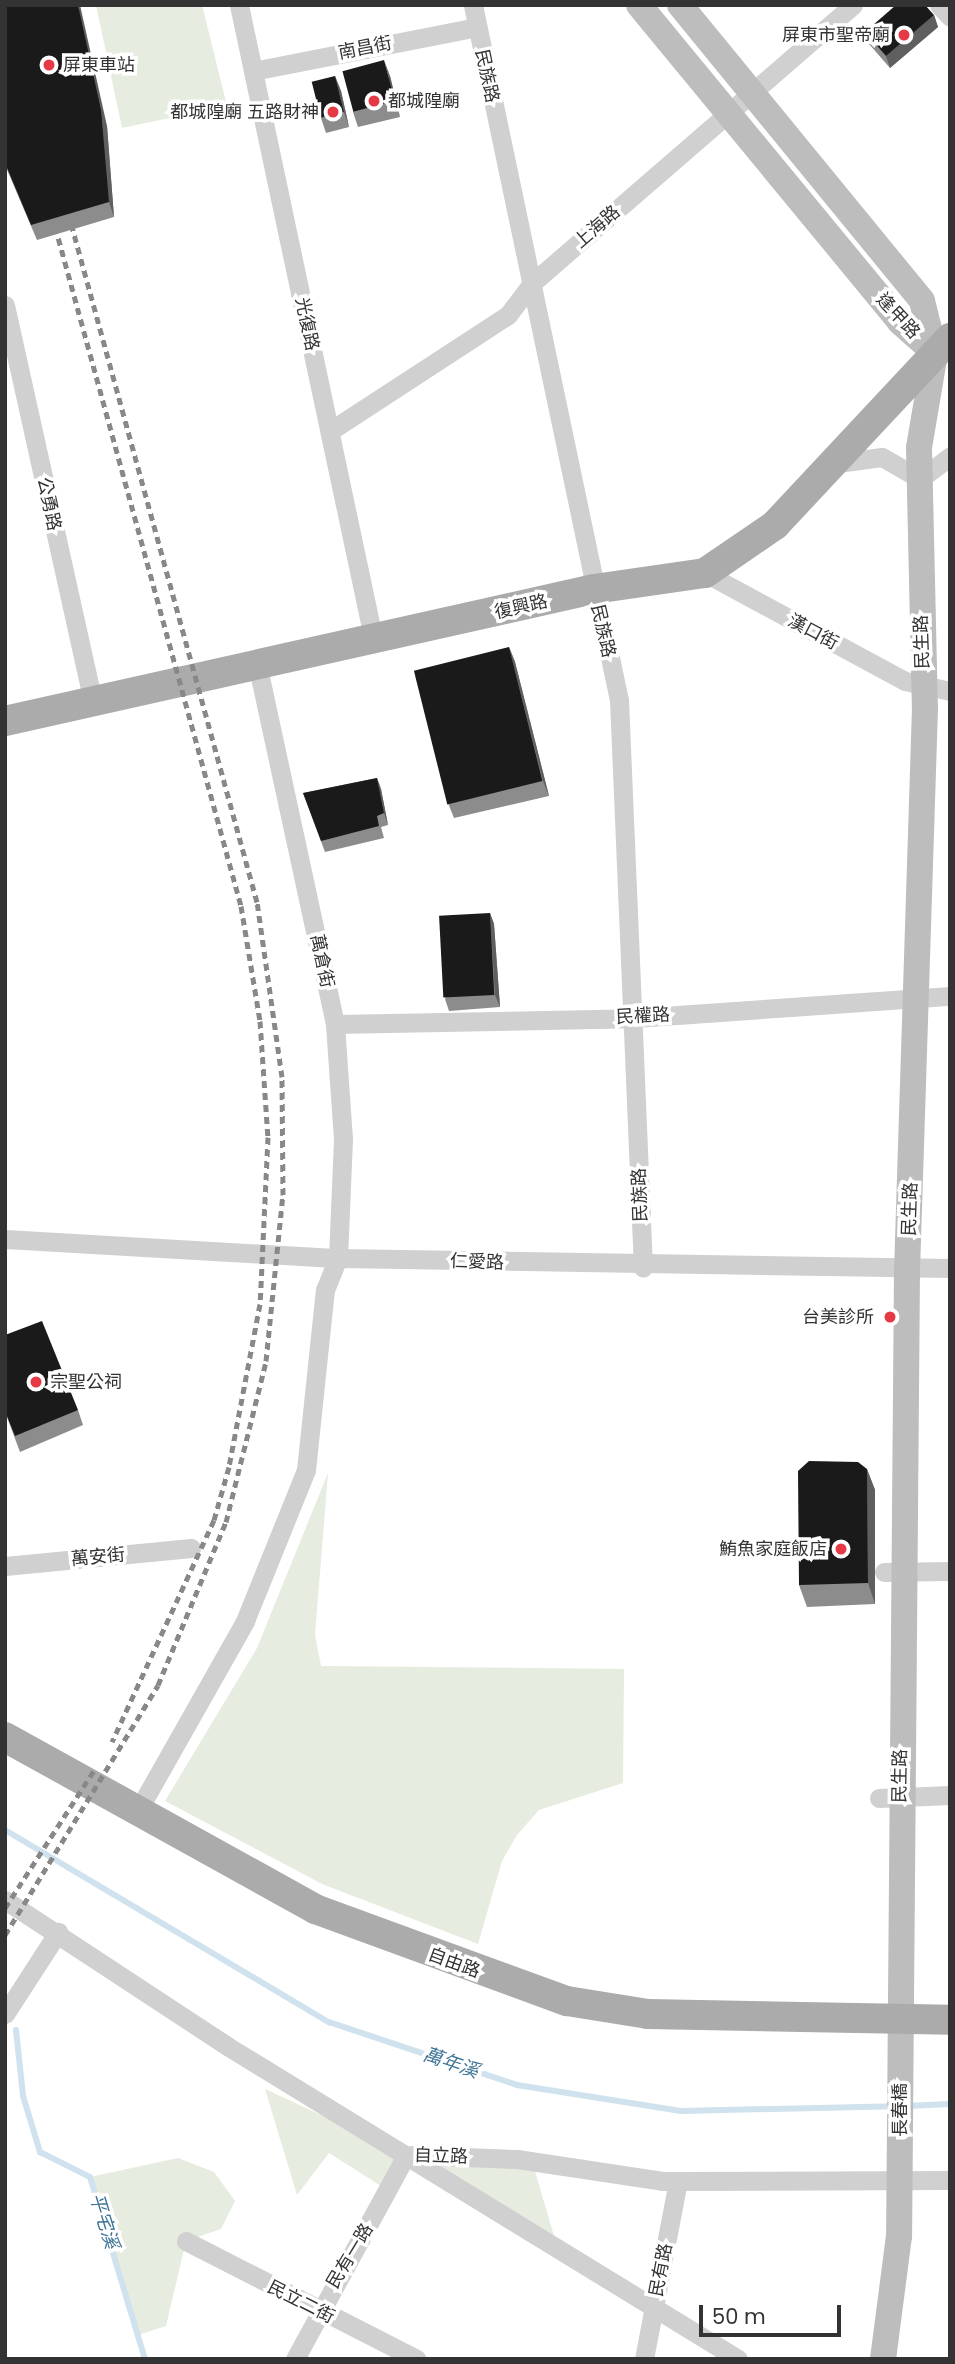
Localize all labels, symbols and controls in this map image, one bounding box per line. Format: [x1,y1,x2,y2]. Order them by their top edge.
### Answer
place label: 屏東市聖帝廟 [782,24,890,46]
marker: 屏東市聖帝廟 [896,27,912,43]
street label: 南昌街 [336,32,394,64]
street label: 民族路 [471,47,503,105]
place label: 屏東車站 [63,54,135,76]
marker: 屏東車站 [41,57,57,73]
place label: 都城隍廟 [388,90,460,112]
marker: 都城隍廟 [366,93,382,109]
place label: 都城隍廟 五路財神 [170,101,319,123]
marker: 都城隍廟 五路財神 [325,104,341,120]
street label: 上海路 [570,201,624,253]
street label: 逢甲路 [872,289,924,343]
street label: 光復路 [291,295,323,353]
street label: 公勇路 [33,475,65,533]
street label: 復興路 [492,590,550,624]
street label: 民族路 [586,602,620,660]
street label: 漢口街 [784,610,842,654]
street label: 民生路 [910,615,934,669]
street label: 萬倉街 [306,932,338,990]
street label: 民權路 [615,1004,671,1028]
street label: 民族路 [628,1168,652,1222]
street label: 民生路 [898,1182,922,1236]
street label: 仁愛路 [450,1250,504,1274]
place label: 台美診所 [802,1306,874,1328]
marker: 台美診所 [880,1307,900,1327]
place label: 宗聖公祠 [50,1371,122,1393]
marker: 宗聖公祠 [28,1374,44,1390]
place label: 鮪魚家庭飯店 [719,1538,827,1560]
marker: 鮪魚家庭飯店 [833,1541,849,1557]
street label: 萬安街 [70,1544,126,1570]
street label: 民生路 [889,1749,911,1803]
street label: 自由路 [425,1944,483,1982]
water label: 萬年溪 [420,2043,482,2083]
street label: 長春橋 [889,2083,911,2137]
street label: 自立路 [414,2144,468,2168]
water label: 平宅溪 [85,2190,123,2252]
street label: 民有一路 [322,2220,378,2292]
street label: 民有路 [645,2241,677,2299]
street label: 民立二街 [264,2276,338,2328]
scale bar [703,2290,845,2334]
text: 50 m [712,2302,766,2331]

